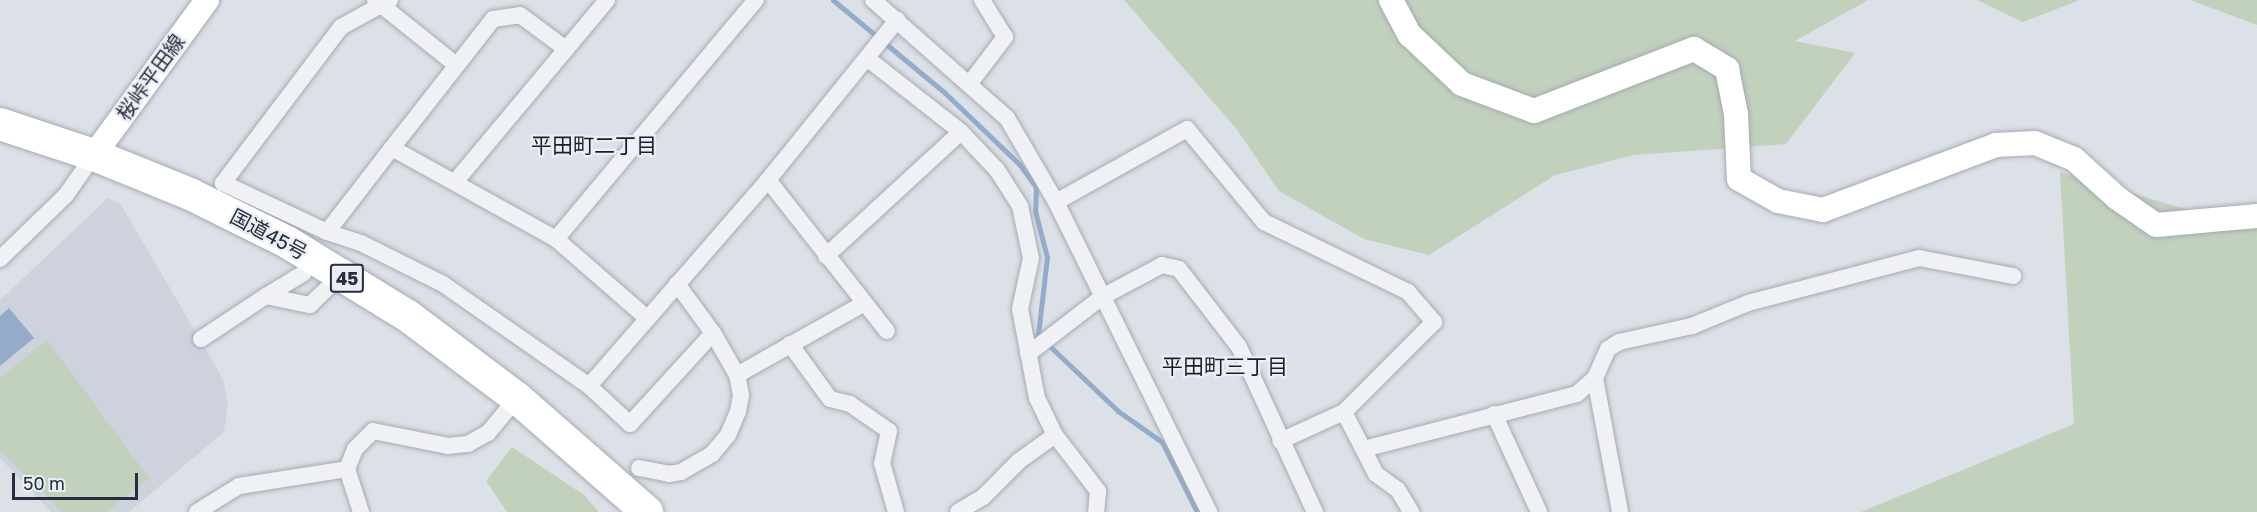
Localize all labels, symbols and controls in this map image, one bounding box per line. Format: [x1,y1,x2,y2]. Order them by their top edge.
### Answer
street label: 桜峠平田線 [111,29,189,125]
district label: 平田町二丁目 [531,132,657,158]
street label: 国道45号 [226,204,312,264]
road number: 45 [329,263,365,293]
district label: 平田町三丁目 [1162,353,1288,379]
scale bar [15,461,141,499]
text: 50 m [23,472,65,494]

